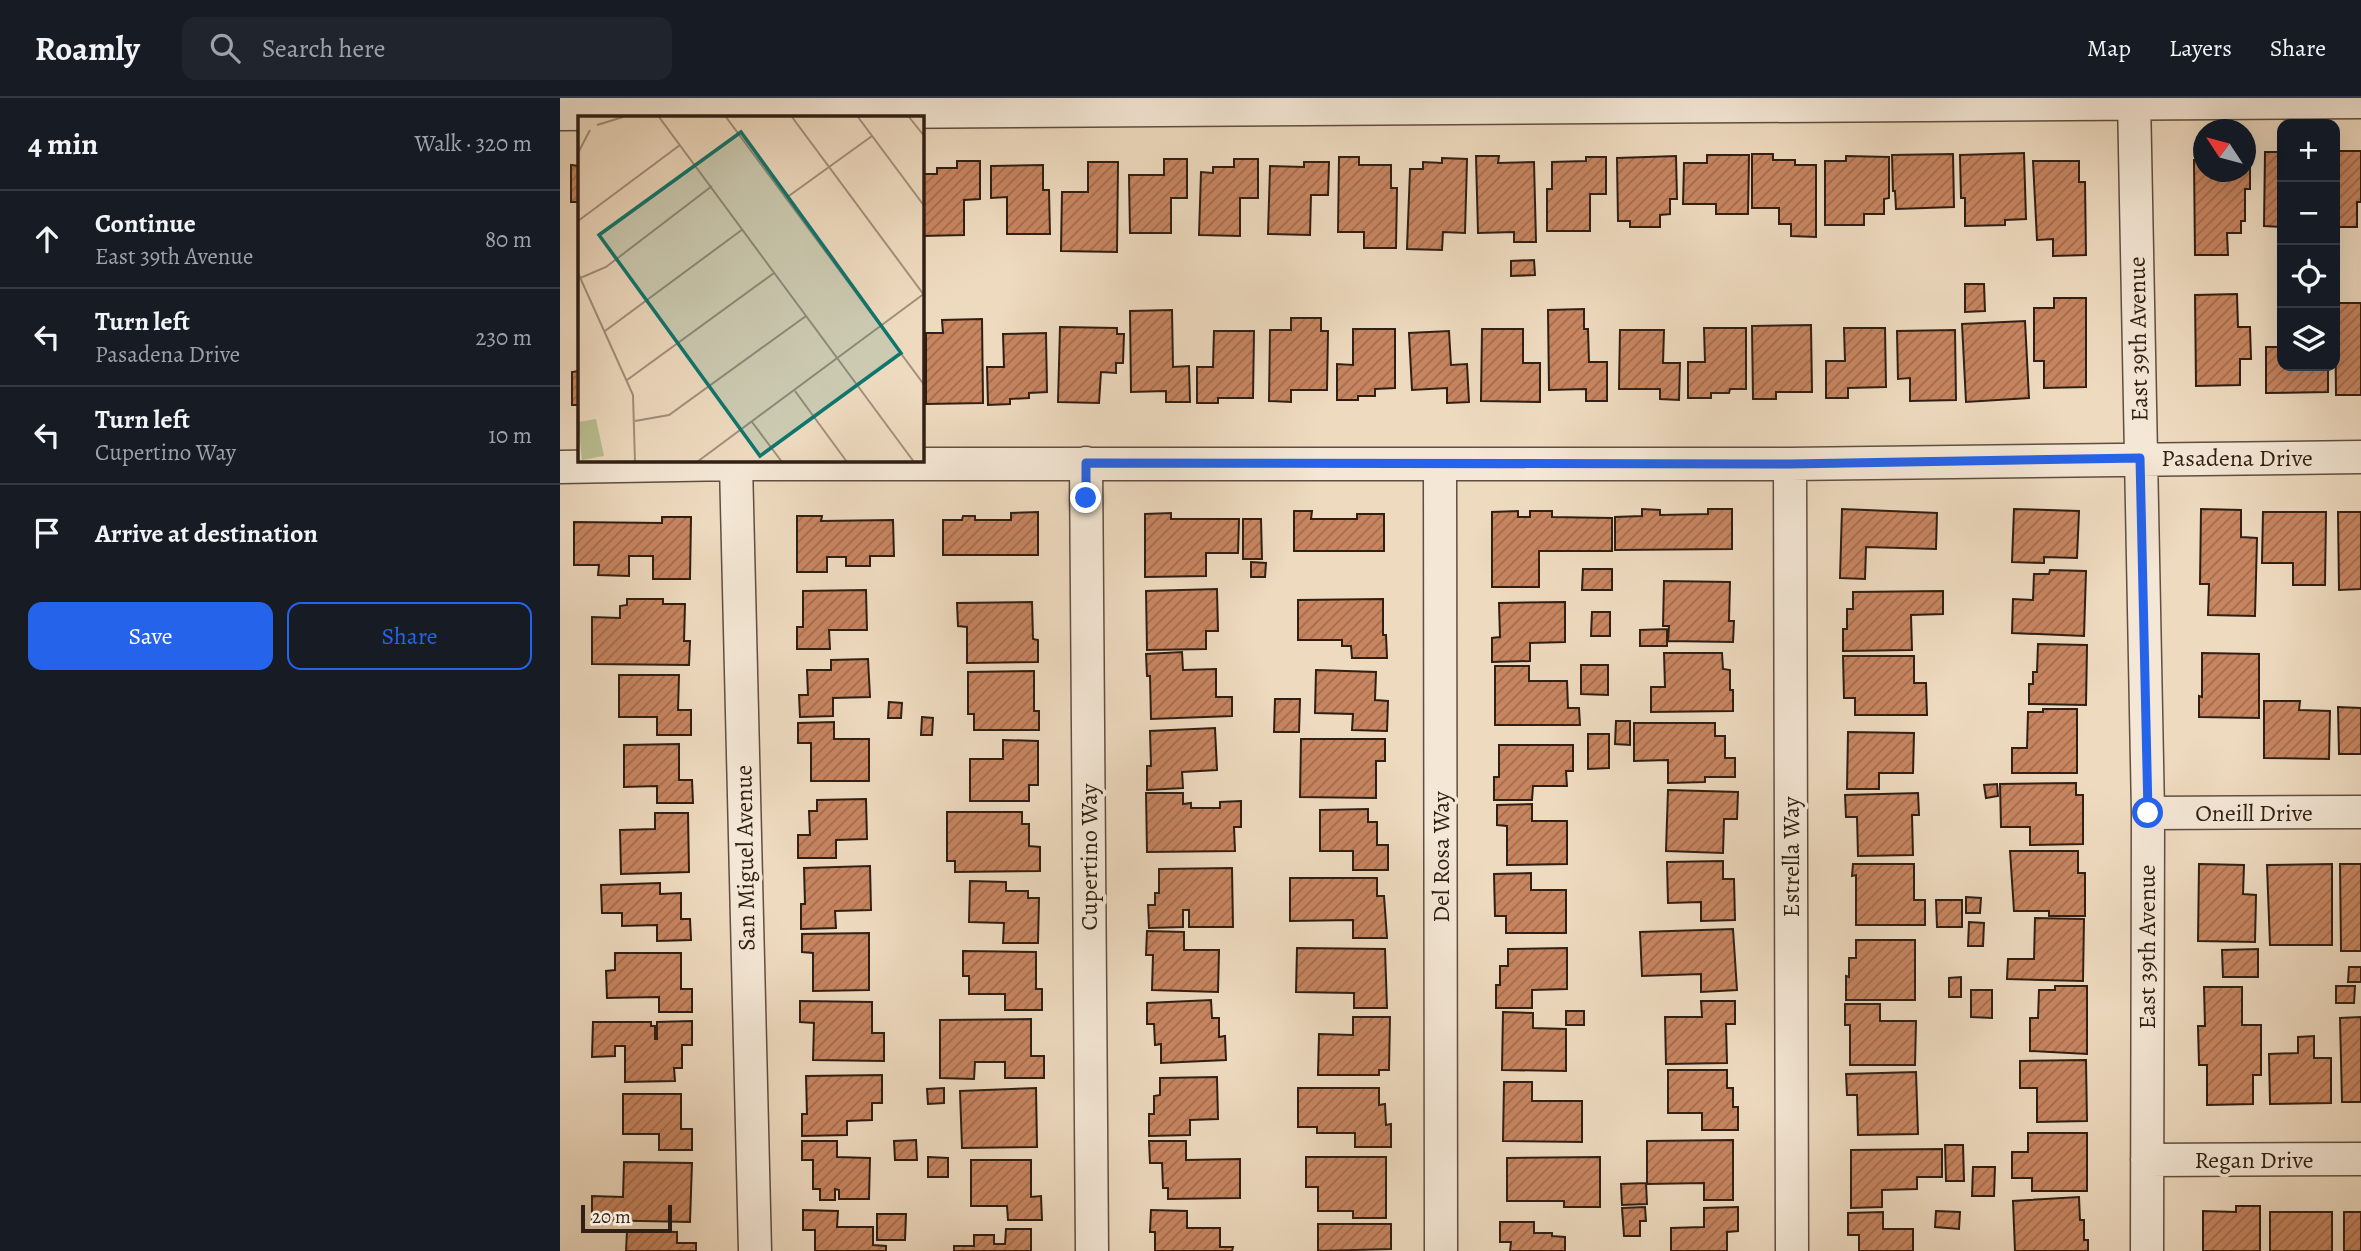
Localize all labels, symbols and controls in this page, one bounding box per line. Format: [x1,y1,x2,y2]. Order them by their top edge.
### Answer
search box [182,17,672,80]
text: Roamly [35,26,140,71]
icon: search [206,29,244,67]
text: Search here [262,31,385,66]
text: Map [2087,32,2131,64]
text: Layers [2169,32,2232,64]
text: Share [2270,32,2326,64]
inset map [578,116,924,462]
north arrow [2193,119,2256,182]
map controls [2277,119,2340,371]
button: + [2277,119,2340,182]
text: 4 min [28,124,98,164]
text: Walk · 320 m [415,128,532,159]
button: − [2277,182,2340,245]
text: Continue [95,206,196,241]
icon: ahead [28,220,66,258]
text: 80 m [485,224,532,255]
text: East 39th Avenue [95,241,253,272]
button: locate [2277,245,2340,308]
street label: East 39th Avenue [2121,256,2155,422]
text: Turn left [95,304,190,339]
button: layers [2277,308,2340,371]
icon: left [28,318,66,356]
text: 230 m [476,322,532,353]
text: Pasadena Drive [95,339,240,370]
text: Turn left [95,402,190,437]
icon: left [28,416,66,454]
text: 10 m [488,420,532,451]
text: Cupertino Way [95,437,236,468]
street label: Pasadena Drive [2161,442,2313,474]
route end [1070,482,1101,513]
icon: arrive [28,514,66,552]
text: Arrive at destination [95,516,318,551]
button: Save [28,602,273,670]
button: Share [287,602,532,670]
street label: San Miguel Avenue [727,765,763,951]
street label: Cupertino Way [1073,783,1105,931]
street label: Del Rosa Way [1425,791,1457,923]
street label: Estrella Way [1775,796,1807,917]
route start [2132,797,2163,828]
street label: Oneill Drive [2195,797,2313,829]
street label: East 39th Avenue [2131,864,2163,1030]
street label: Regan Drive [2194,1144,2314,1176]
scale bar [581,1202,672,1234]
text: 20 m [592,1204,631,1230]

